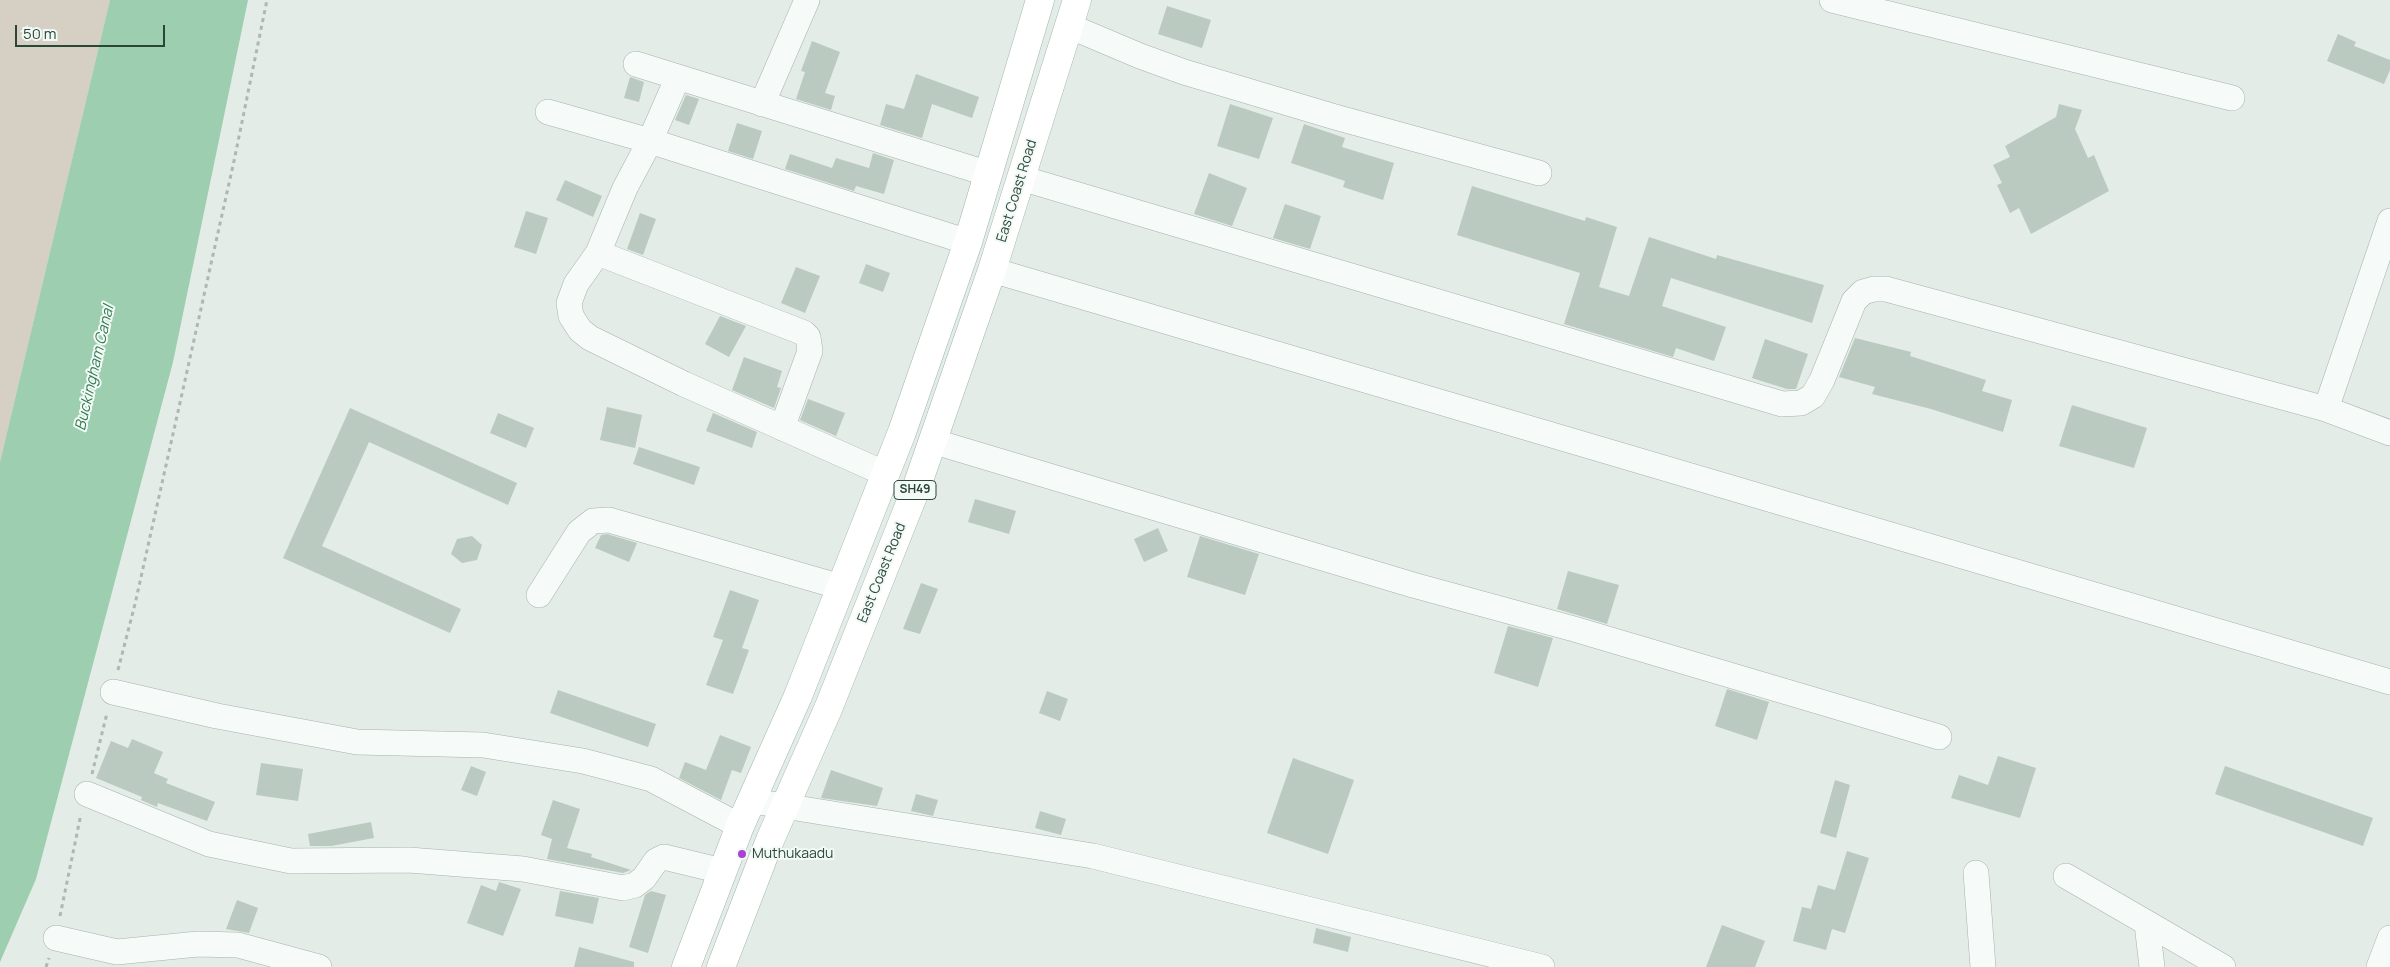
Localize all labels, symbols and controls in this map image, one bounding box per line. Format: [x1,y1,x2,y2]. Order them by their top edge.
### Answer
scale bar [18,15,168,47]
text: 50 m [23,23,57,44]
street label: East Coast Road [993,138,1041,244]
water label: Buckingham Canal [72,304,118,432]
road number: SH49 [894,480,936,500]
street label: East Coast Road [854,520,910,626]
place label: Muthukaadu [752,846,833,862]
marker: Muthukaadu [736,848,748,860]

